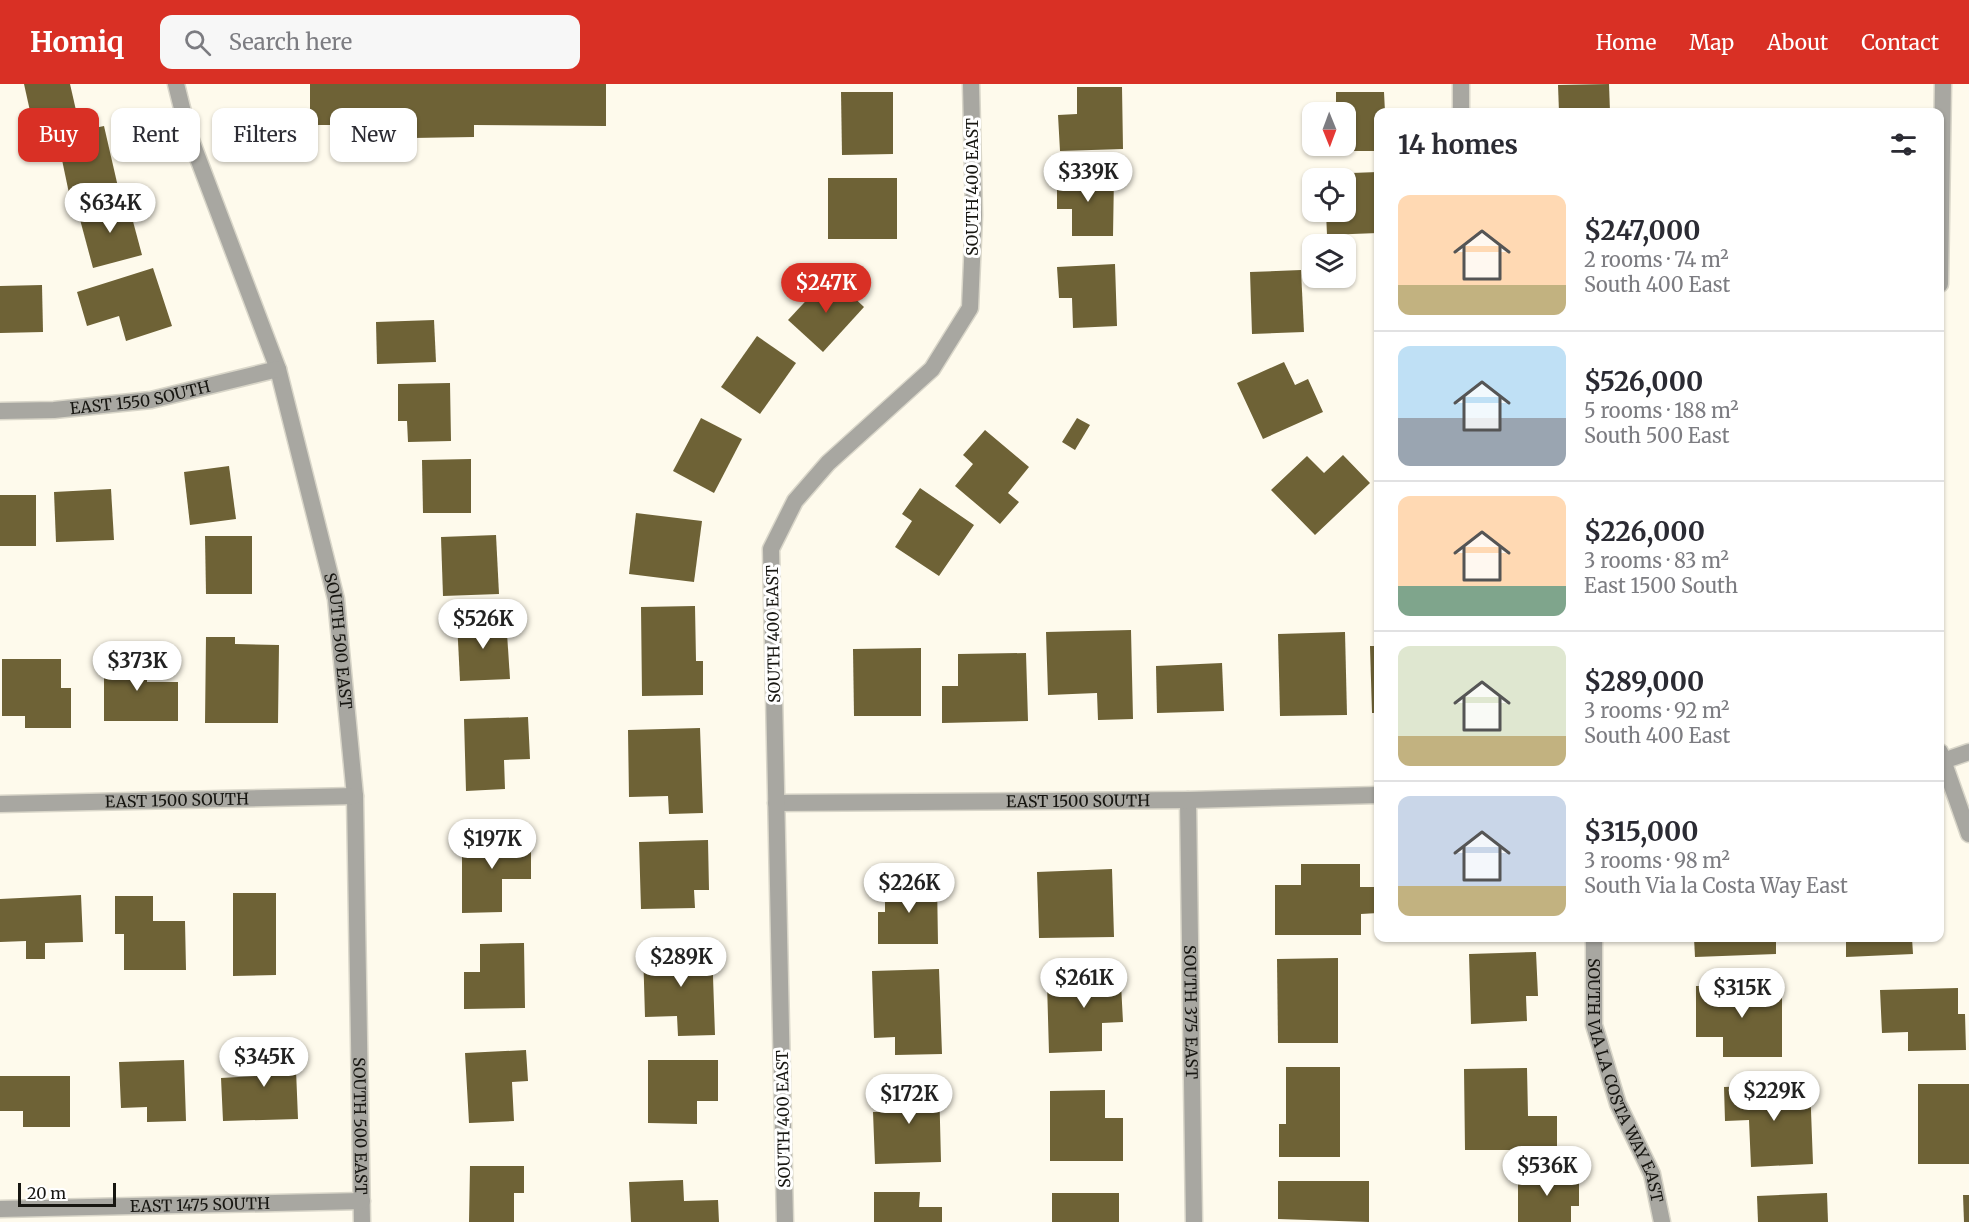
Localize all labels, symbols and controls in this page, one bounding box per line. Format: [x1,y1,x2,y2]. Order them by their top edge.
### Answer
search box [160,15,580,69]
text: Homiq [30,24,124,60]
icon: search [181,26,214,59]
text: Search here [229,28,352,56]
text: Home [1596,29,1656,56]
text: Map [1689,29,1734,56]
text: About [1767,29,1828,56]
text: Contact [1861,29,1939,56]
north arrow [1302,102,1356,156]
map controls [1302,102,1356,288]
chip: Buy [18,108,99,162]
chip: Rent [111,108,200,162]
chip: Filters [212,108,318,162]
chip: New [330,108,417,162]
street label: SOUTH 400 EAST [962,118,982,256]
text: 14 homes [1398,128,1518,161]
icon: filters [1887,128,1920,161]
pin: $339K [1046,152,1130,203]
text: $339K [1058,159,1118,184]
button: locate [1302,168,1356,222]
pin: $634K [68,183,152,234]
text: $634K [79,190,141,215]
text: $247,000 [1584,214,1701,247]
icon: home [1446,219,1518,291]
button: layers [1302,234,1356,288]
text: 2 rooms · 74 m² [1584,247,1729,272]
pin: $247K [784,263,868,314]
text: $247K [795,270,857,295]
text: South 400 East [1584,272,1730,297]
text: $526,000 [1584,365,1703,398]
icon: home [1446,370,1518,442]
street label: EAST 1550 SOUTH [69,376,212,418]
text: 5 rooms · 188 m² [1584,398,1739,423]
text: South 500 East [1584,423,1730,448]
text: $226,000 [1584,515,1705,548]
icon: home [1446,520,1518,592]
text: 3 rooms · 83 m² [1584,548,1729,573]
street label: SOUTH 400 EAST [762,565,784,703]
street label: SOUTH 500 EAST [320,571,357,710]
text: East 1500 South [1584,573,1738,598]
pin: $526K [441,599,525,650]
text: $526K [452,606,514,631]
pin: $373K [95,641,179,692]
text: $373K [107,648,167,673]
text: $289,000 [1584,665,1704,698]
icon: home [1446,670,1518,742]
text: 3 rooms · 92 m² [1584,698,1730,723]
text: South 400 East [1584,723,1730,748]
street label: EAST 1500 SOUTH [105,788,249,812]
street label: EAST 1500 SOUTH [1006,790,1150,811]
text: $315,000 [1584,815,1699,848]
pin: $197K [450,819,534,870]
icon: home [1446,820,1518,892]
text: $197K [462,826,522,851]
text: 3 rooms · 98 m² [1584,848,1730,873]
pin: $226K [867,863,951,914]
text: $226K [878,870,940,895]
text: South Via la Costa Way East [1584,873,1848,898]
pin: $289K [639,937,723,988]
text: $289K [649,944,713,969]
street label: SOUTH 375 EAST [1180,945,1202,1079]
pin: $261K [1042,958,1126,1009]
street label: SOUTH VIA LA COSTA WAY EAST [1584,958,1668,1204]
text: $261K [1054,965,1114,990]
pin: $315K [1700,968,1784,1019]
text: $315K [1713,975,1771,1000]
pin: $345K [222,1037,306,1088]
text: $345K [233,1044,295,1069]
street label: SOUTH 400 EAST [772,1050,794,1188]
street label: SOUTH 500 EAST [349,1057,372,1195]
pin: $229K [1732,1071,1816,1122]
pin: $172K [867,1074,951,1125]
text: $229K [1743,1078,1805,1103]
text: $172K [880,1081,938,1106]
pin: $536K [1505,1146,1589,1197]
text: $536K [1516,1153,1578,1178]
scale bar [18,1180,116,1208]
text: 20 m [27,1183,66,1203]
street label: EAST 1475 SOUTH [130,1193,270,1216]

